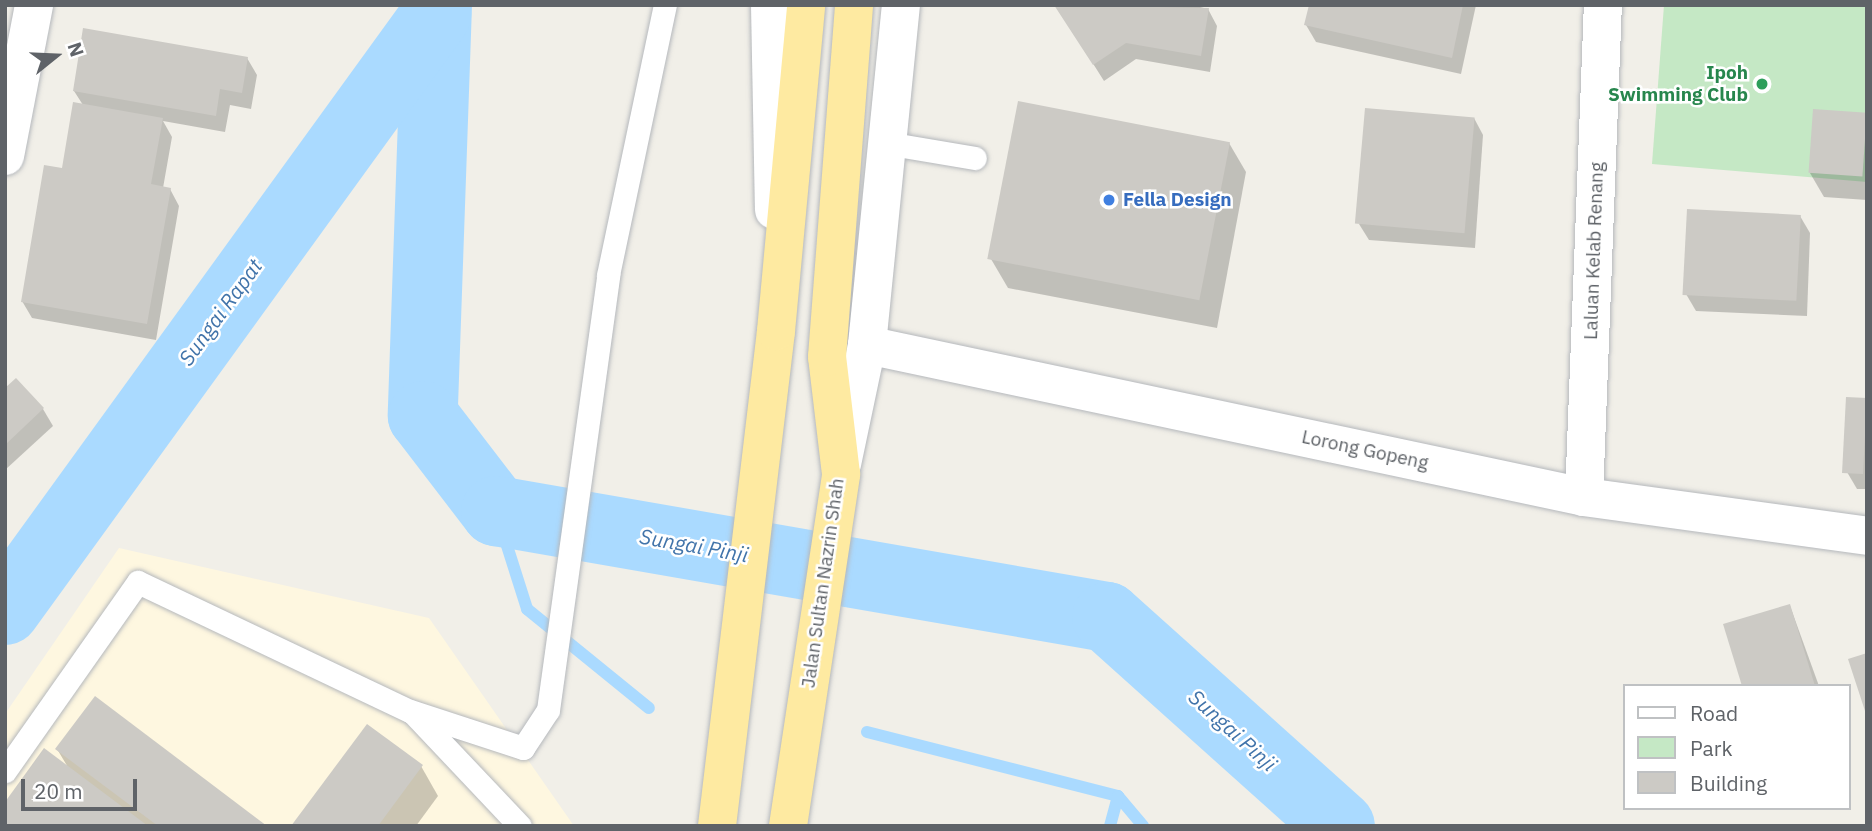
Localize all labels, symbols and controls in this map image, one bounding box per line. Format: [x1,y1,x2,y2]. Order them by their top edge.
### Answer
north arrow [21,21,91,91]
text: N [62,39,90,60]
place label: Ipoh Swimming Club [1608,62,1748,106]
marker: Ipoh Swimming Club [1754,76,1770,92]
street label: Laluan Kelab Renang [1580,162,1608,340]
place label: Fella Design [1123,189,1232,211]
marker: Fella Design [1101,192,1117,208]
water label: Sungai Rapat [173,254,267,370]
street label: Lorong Gopeng [1300,425,1430,475]
street label: Jalan Sultan Nazrin Shah [797,477,849,689]
water label: Sungai Pinji [638,523,750,567]
water label: Sungai Pinji [1184,684,1282,776]
legend [1624,684,1851,810]
text: Road [1690,699,1738,727]
text: Park [1690,734,1733,762]
scale bar [24,764,140,808]
text: Building [1690,769,1767,797]
text: 20 m [34,777,83,805]

